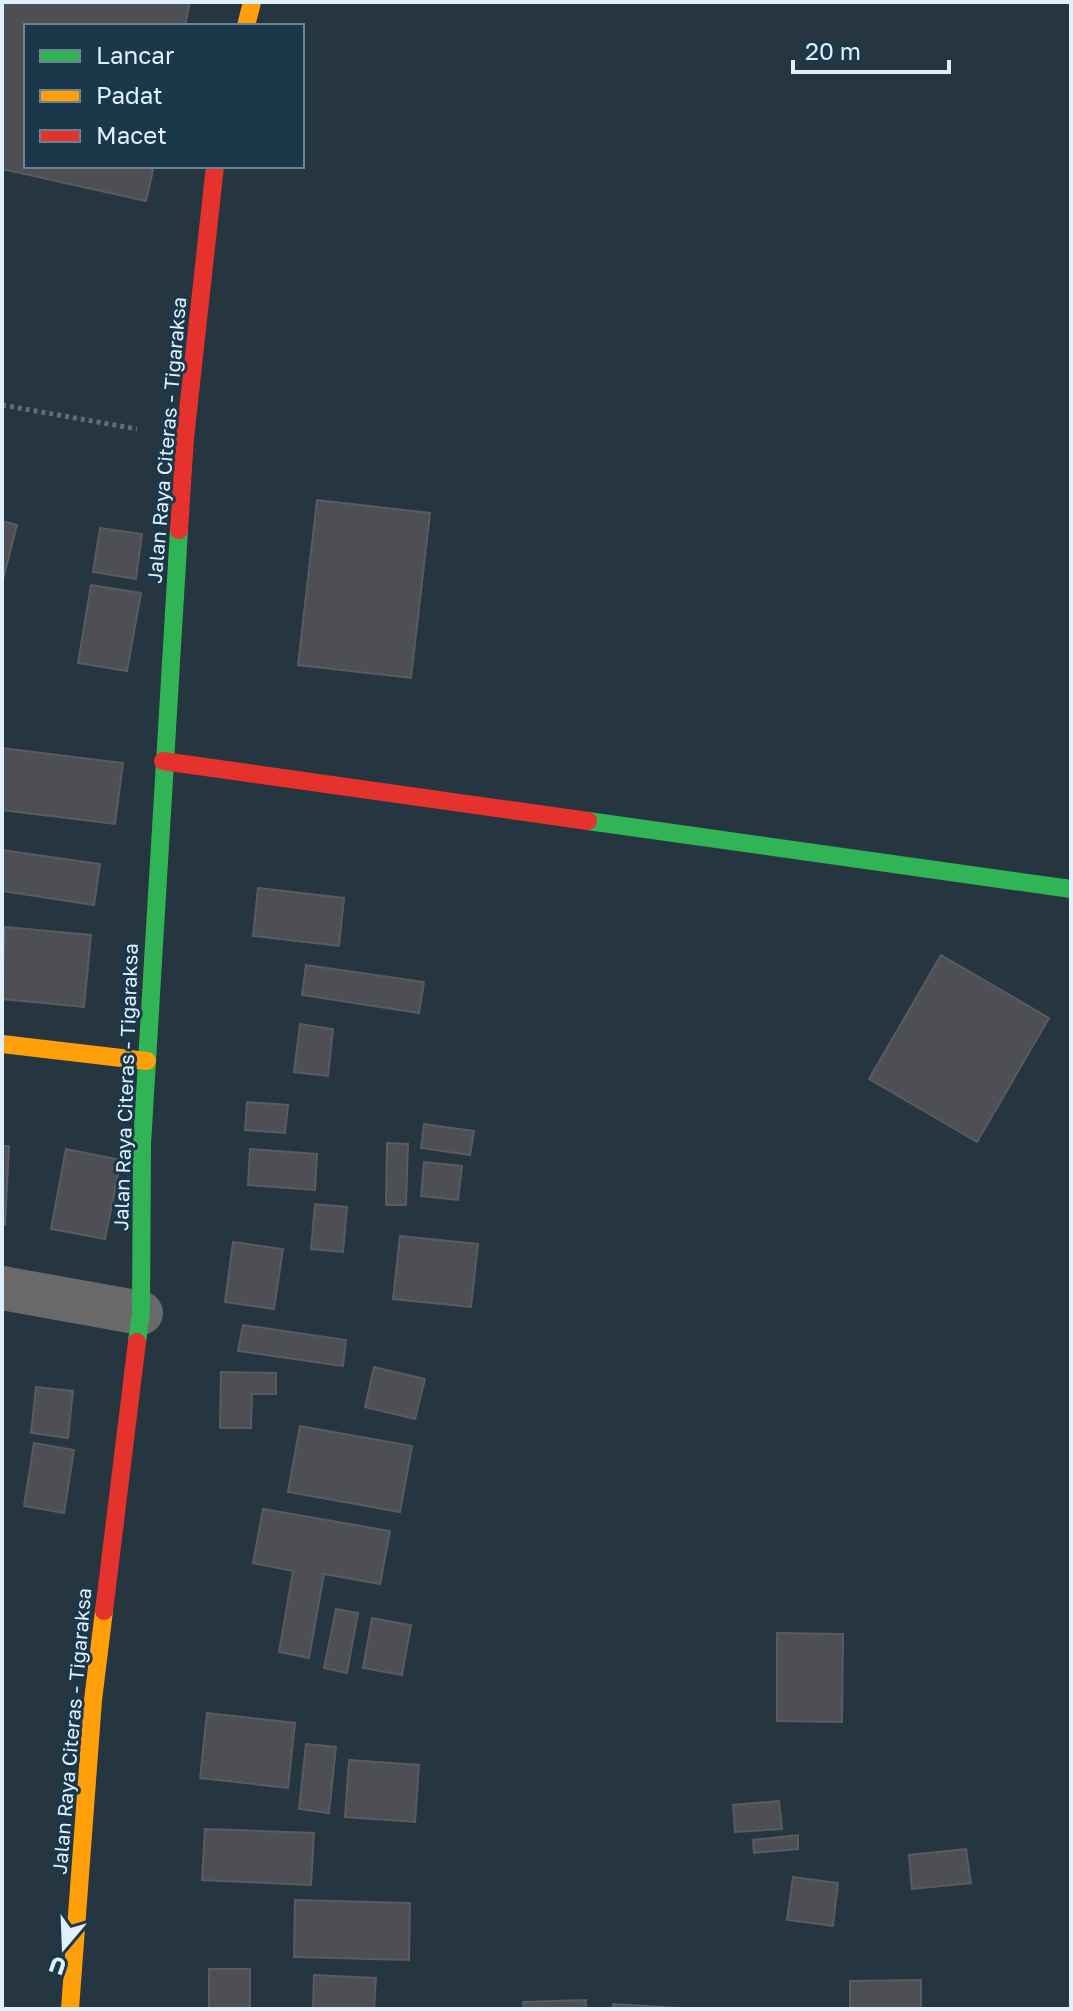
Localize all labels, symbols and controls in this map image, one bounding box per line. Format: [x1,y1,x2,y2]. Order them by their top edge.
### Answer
legend [24,24,304,168]
scale bar [793,24,949,74]
text: 20 m [805,36,861,65]
text: Lancar [96,40,174,69]
text: Padat [96,80,163,109]
text: Macet [96,120,167,149]
street label: Jalan Raya Citeras - Tigaraksa [142,296,190,584]
street label: Jalan Raya Citeras - Tigaraksa [108,943,142,1231]
street label: Jalan Raya Citeras - Tigaraksa [47,1587,95,1875]
north arrow [24,1907,104,1987]
text: U [45,1951,69,1982]

